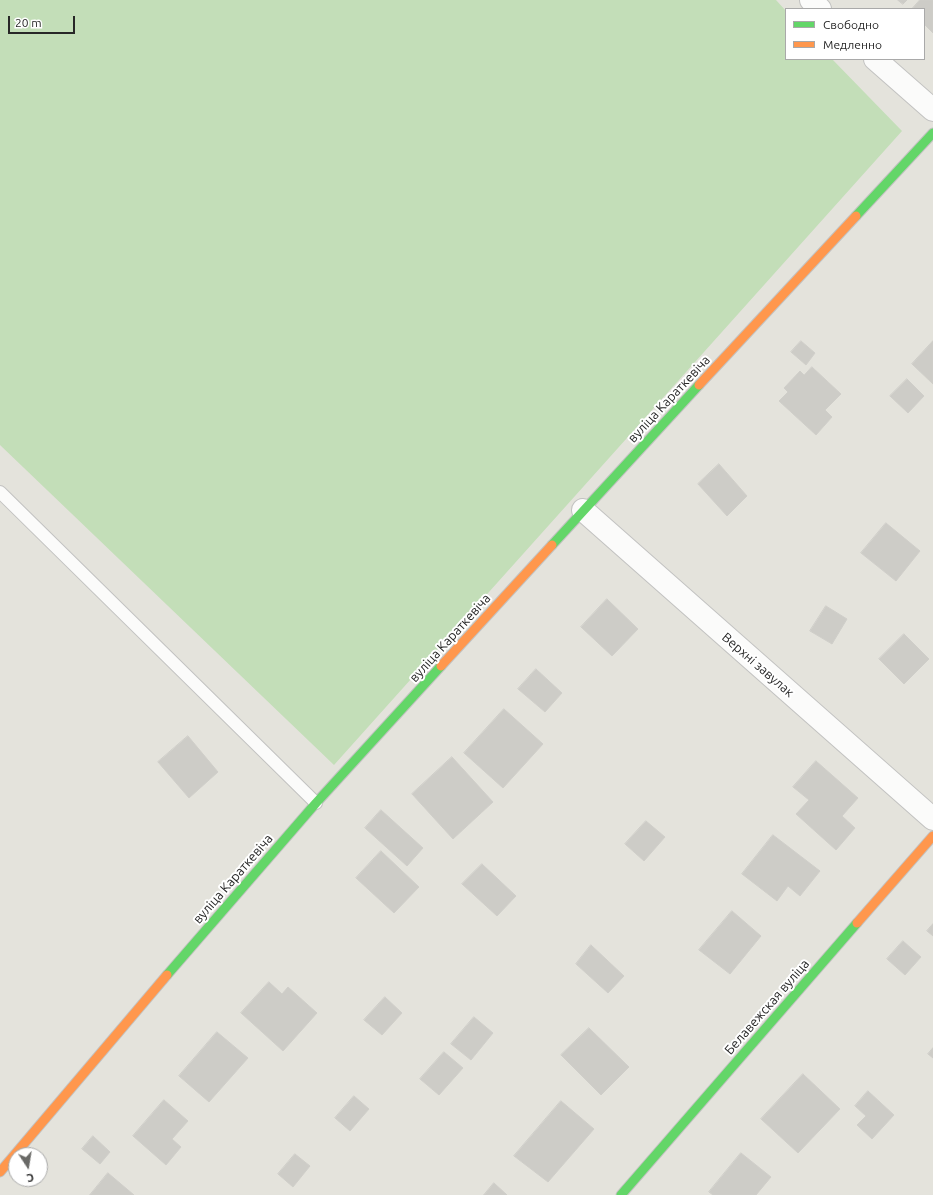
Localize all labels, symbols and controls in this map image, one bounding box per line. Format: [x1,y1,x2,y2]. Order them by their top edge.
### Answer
scale bar [10,8,77,34]
legend [785,8,925,60]
text: 20 m [15,16,42,29]
text: Свободно [823,18,879,31]
text: Медленно [823,38,882,51]
street label: вуліца Караткевіча [625,352,713,446]
street label: вуліца Караткевіча [406,591,494,685]
street label: Верхні завулак [719,629,797,701]
street label: вуліца Караткевіча [190,831,276,927]
street label: Белавежская вуліца [721,956,813,1058]
north arrow [8,1147,48,1187]
text: С [26,1171,35,1184]

